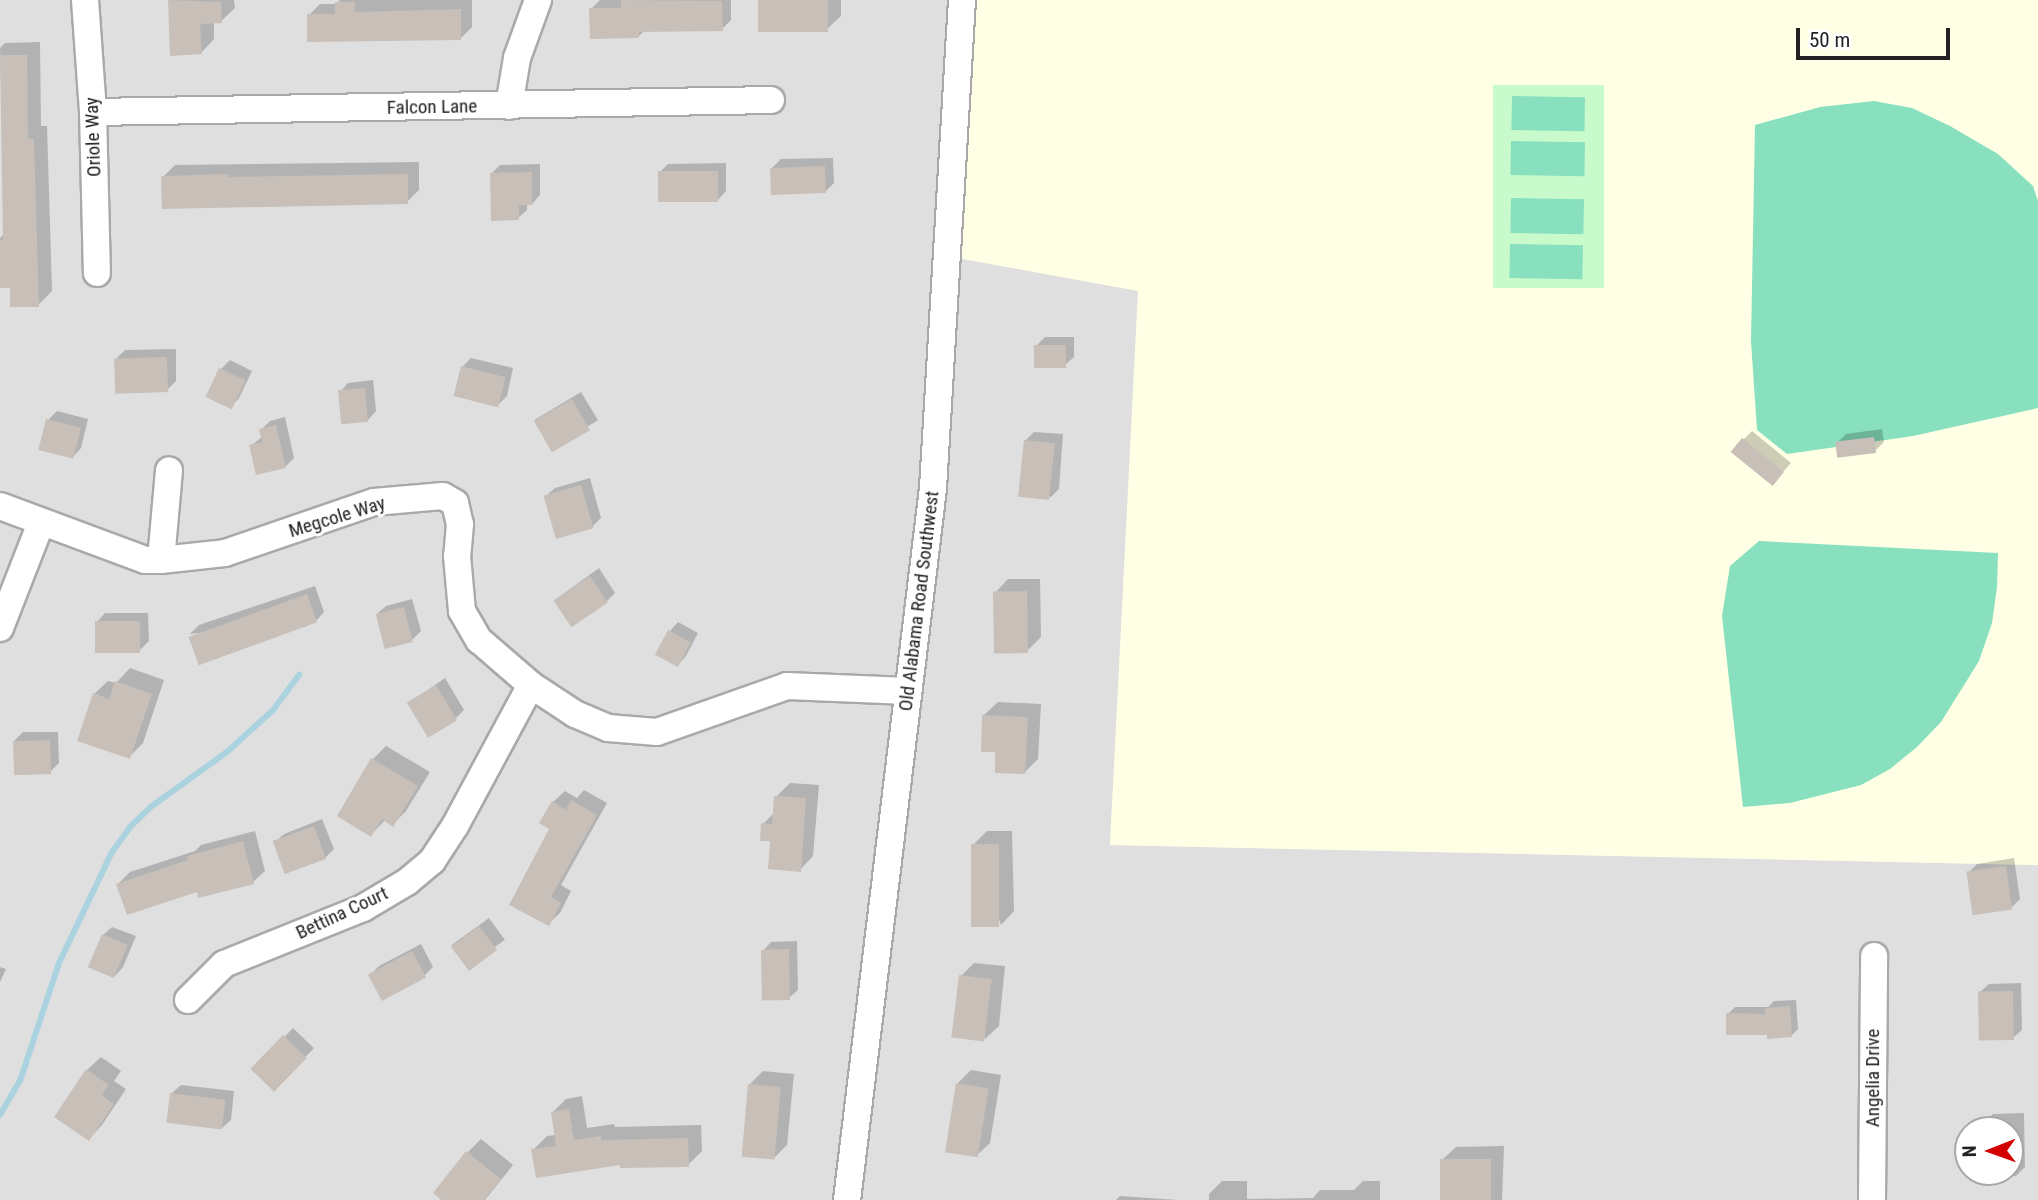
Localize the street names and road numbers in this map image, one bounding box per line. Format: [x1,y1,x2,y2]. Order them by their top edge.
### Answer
street label: Falcon Lane [387,95,477,119]
street label: Oriole Way [80,97,106,177]
street label: Old Alabama Road Southwest [894,490,944,712]
street label: Megcole Way [286,492,388,542]
street label: Bettina Court [292,882,392,944]
street label: Angelia Drive [1862,1029,1884,1127]

